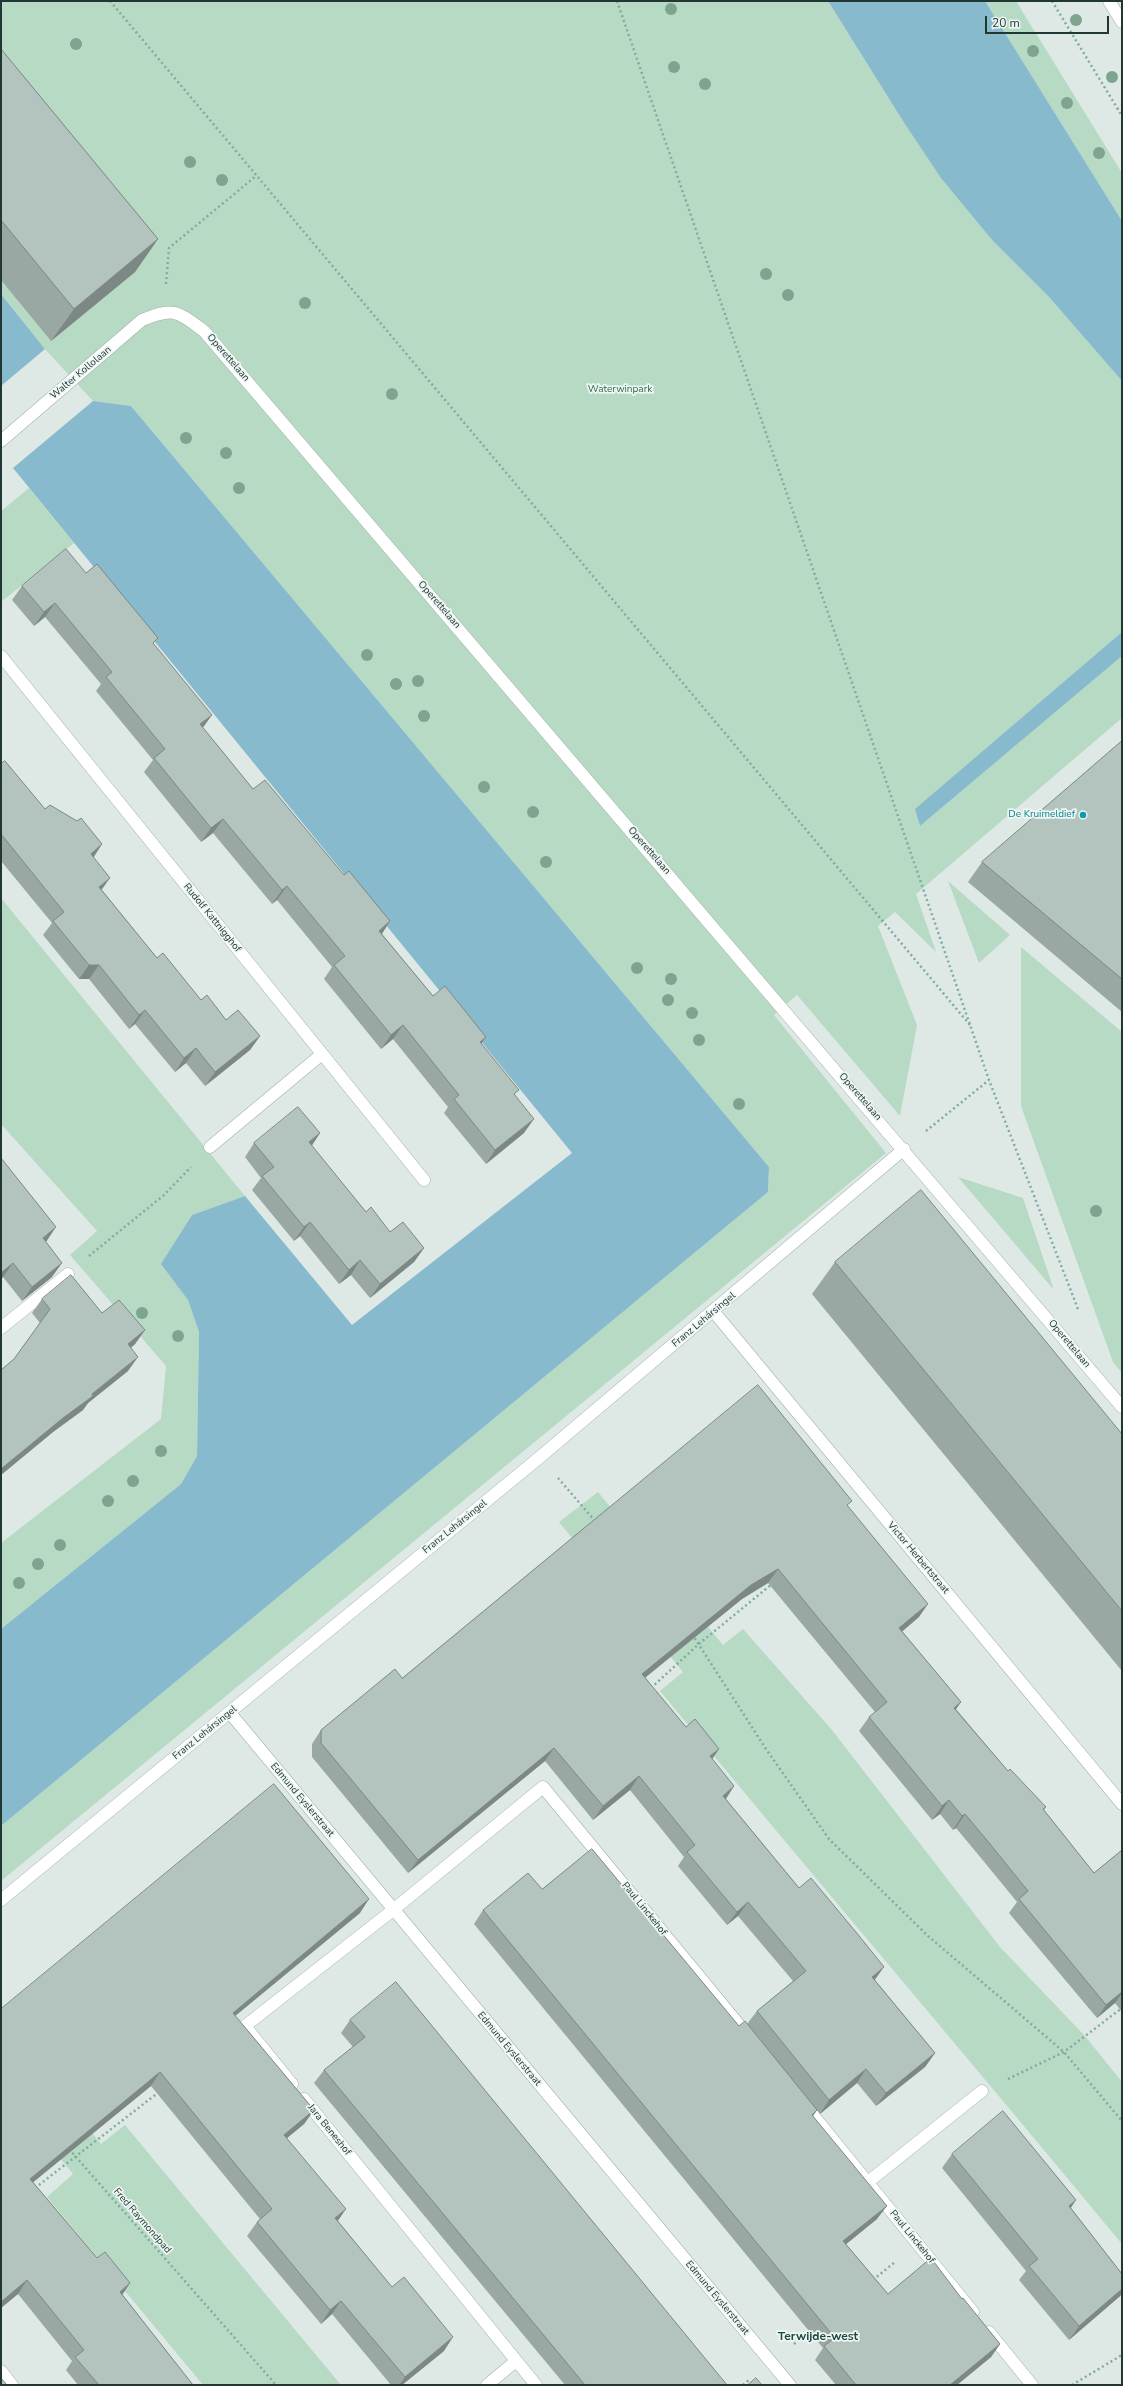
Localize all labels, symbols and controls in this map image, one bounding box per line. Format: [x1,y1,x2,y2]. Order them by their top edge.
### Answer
scale bar [987,8,1111,34]
text: 20 m [992,15,1020,31]
street label: Operettelaan [204,332,252,384]
street label: Walter Kollolaan [48,344,114,402]
park label: Waterwinpark [588,384,652,396]
street label: Operettelaan [415,579,463,631]
place label: De Kruimeldief [1008,809,1075,821]
marker: De Kruimeldief [1078,810,1088,820]
street label: Operettelaan [625,825,673,877]
street label: Rudolf Kattnigghof [181,881,243,955]
street label: Operettelaan [836,1071,884,1123]
street label: Franz Lehársingel [670,1290,738,1350]
street label: Operettelaan [1045,1318,1093,1370]
street label: Franz Lehársingel [420,1497,490,1557]
street label: Victor Herbertstraat [885,1520,951,1596]
street label: Franz Lehársingel [170,1703,240,1763]
street label: Edmund Eyslerstraat [267,1760,337,1840]
street label: Paul Linckehof [619,1880,669,1938]
street label: Edmund Eyslerstraat [474,2009,544,2089]
street label: Jara Beneshof [305,2102,353,2158]
street label: Fred Raymondpad [110,2186,174,2256]
street label: Paul Linckehof [887,2208,937,2266]
street label: Edmund Eyslerstraat [682,2258,752,2338]
district label: Terwijde-west [778,2330,858,2344]

